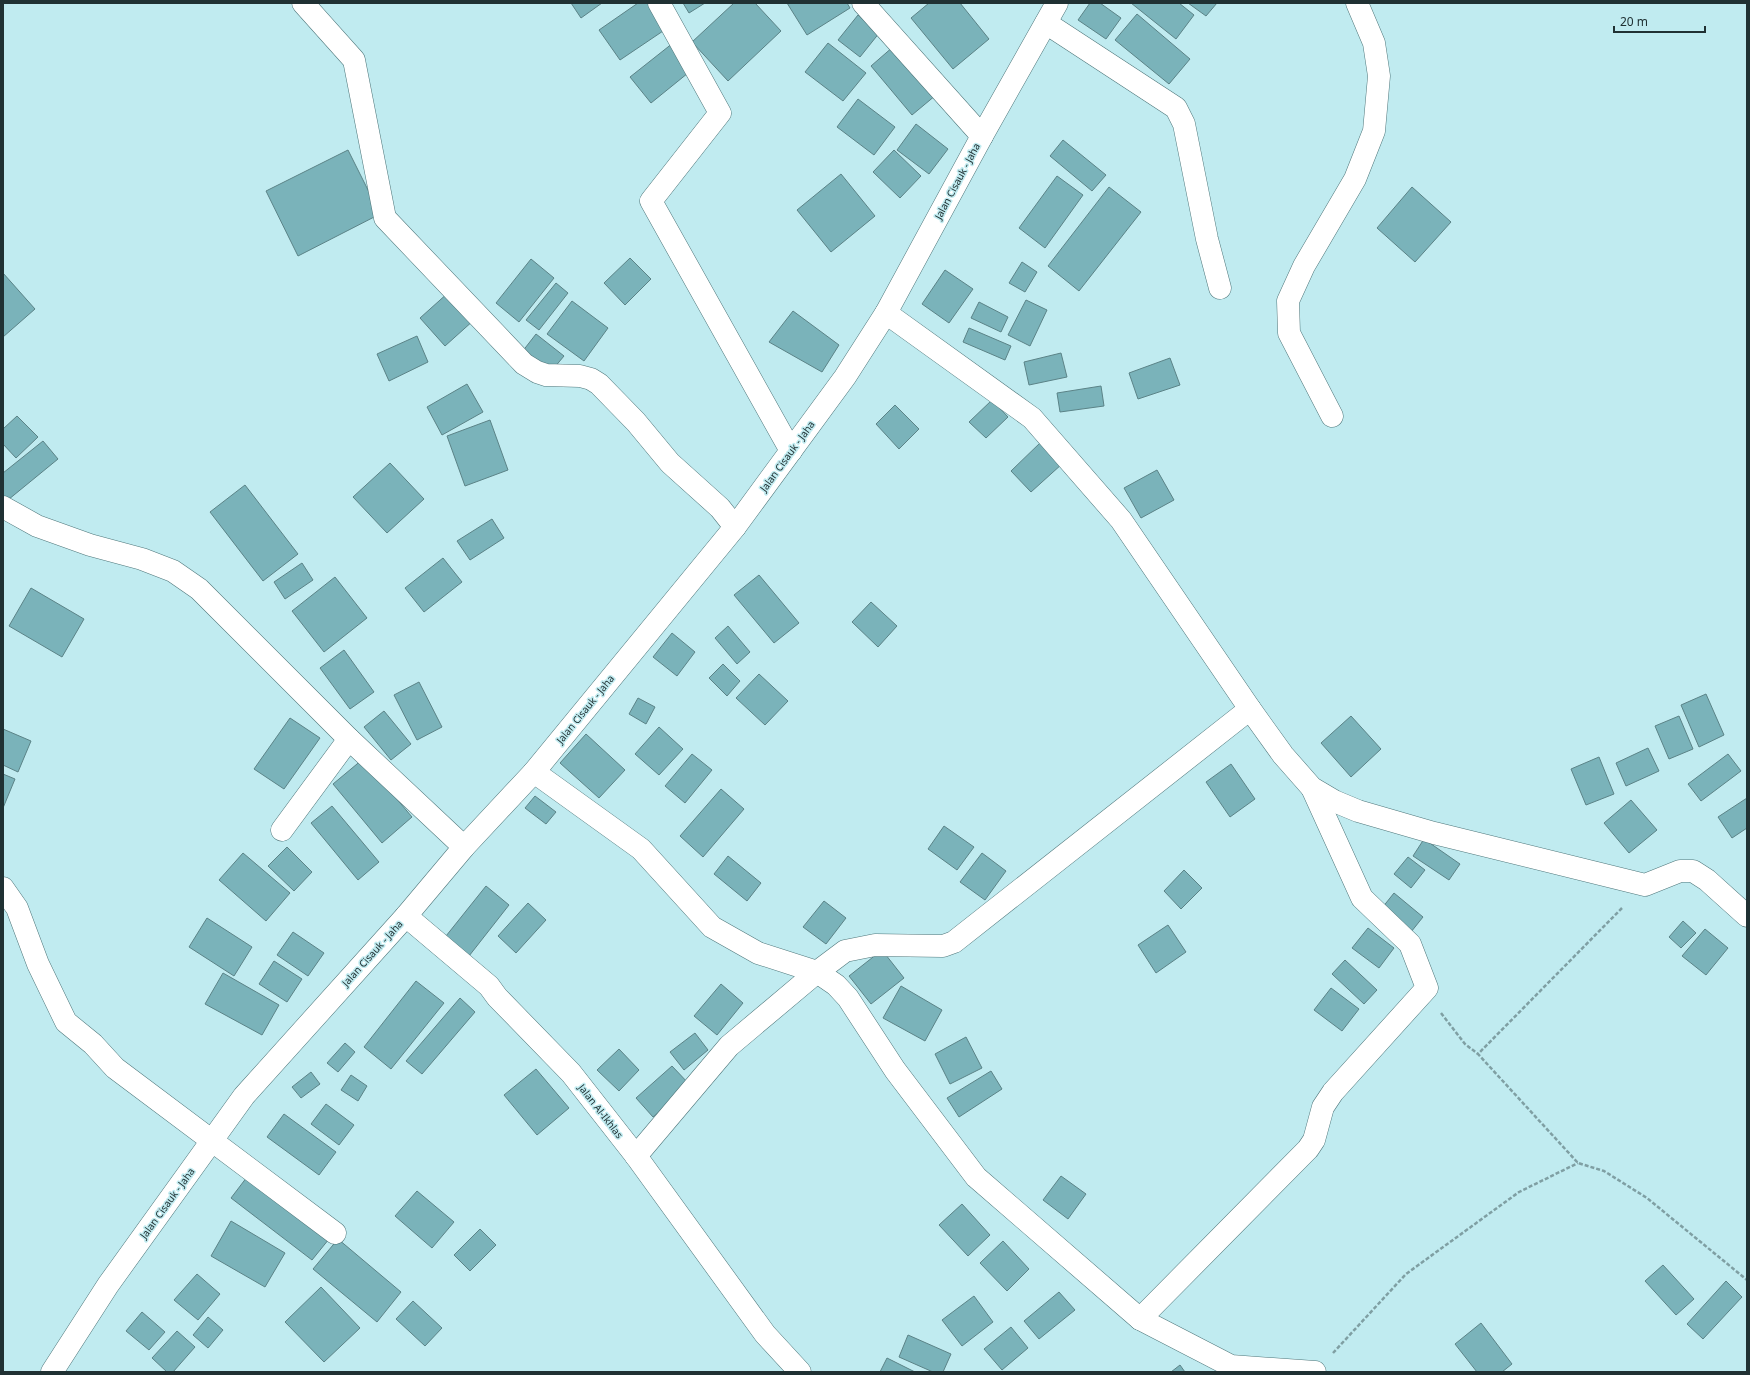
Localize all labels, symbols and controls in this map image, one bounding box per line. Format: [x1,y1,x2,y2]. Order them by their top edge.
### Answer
scale bar [1614,8,1705,34]
text: 20 m [1620,13,1648,30]
street label: Jalan Cisauk - Jaha [930,140,983,223]
street label: Jalan Cisauk - Jaha [756,418,818,495]
street label: Jalan Cisauk - Jaha [552,672,617,747]
street label: Jalan Cisauk - Jaha [338,917,406,990]
street label: Jalan Al-Ikhlas [575,1080,627,1141]
street label: Jalan Cisauk - Jaha [136,1165,198,1242]

